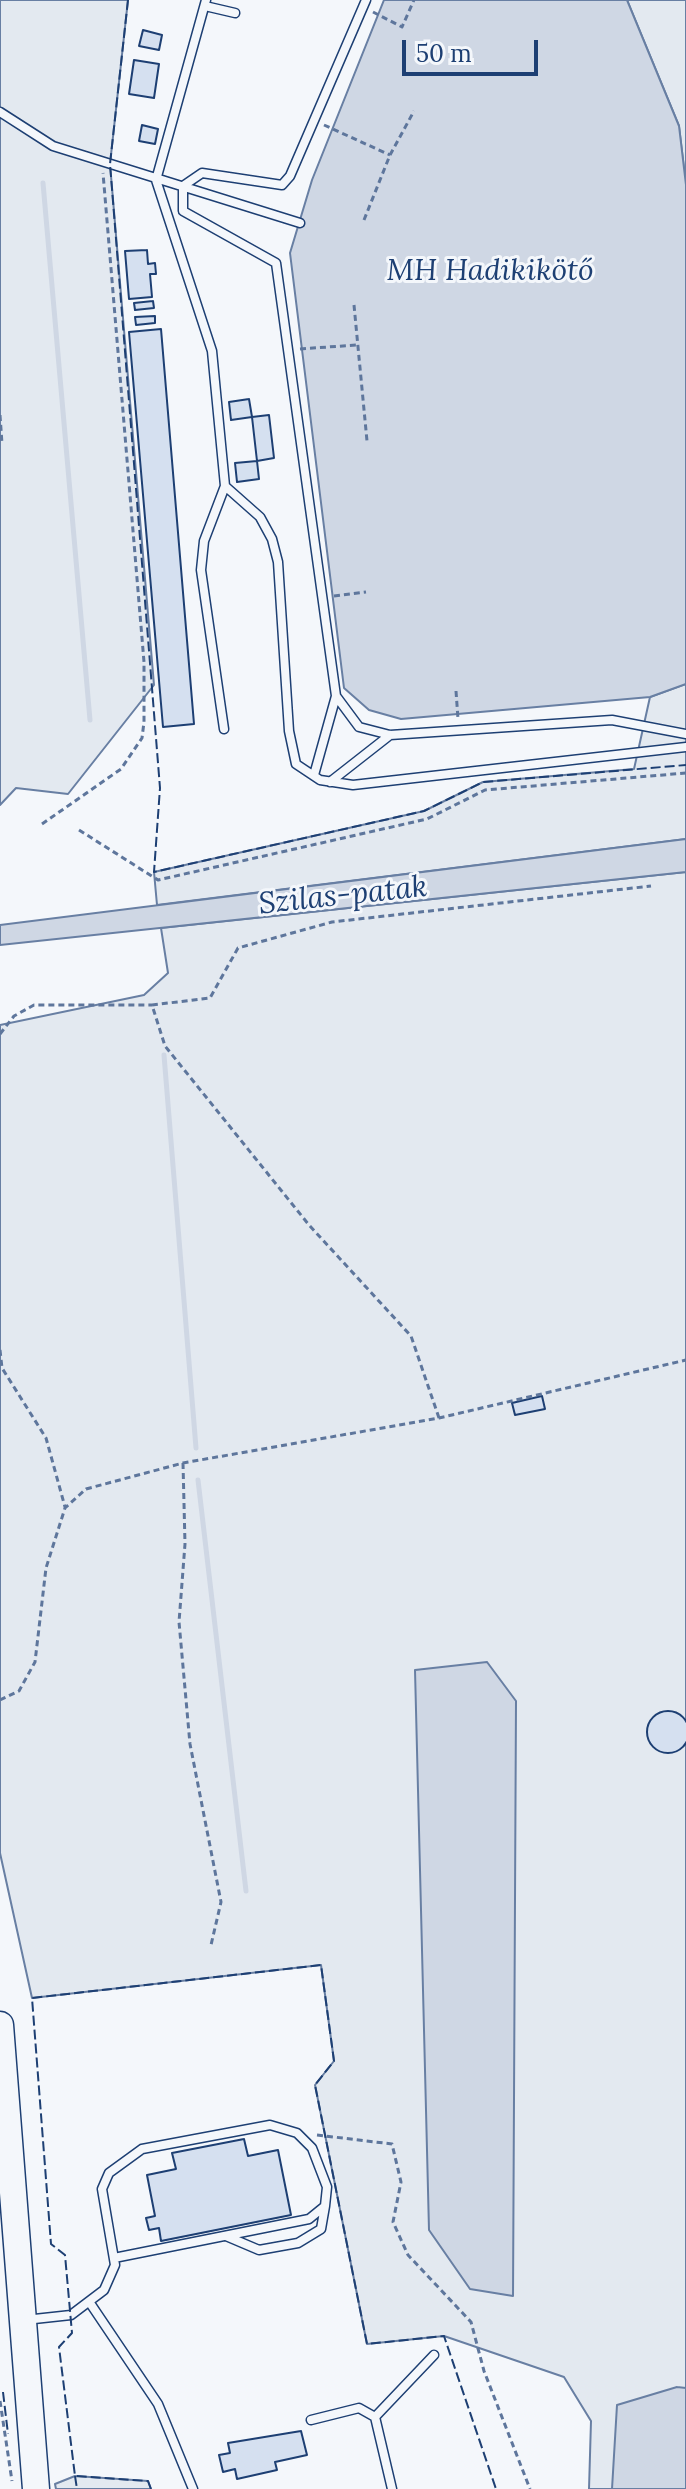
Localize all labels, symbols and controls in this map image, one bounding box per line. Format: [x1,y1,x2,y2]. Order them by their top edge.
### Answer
scale bar [406,24,542,74]
text: 50 m [416,38,472,69]
water label: MH Hadikikötő [386,253,594,289]
water label: Szilas-patak [257,869,429,923]

